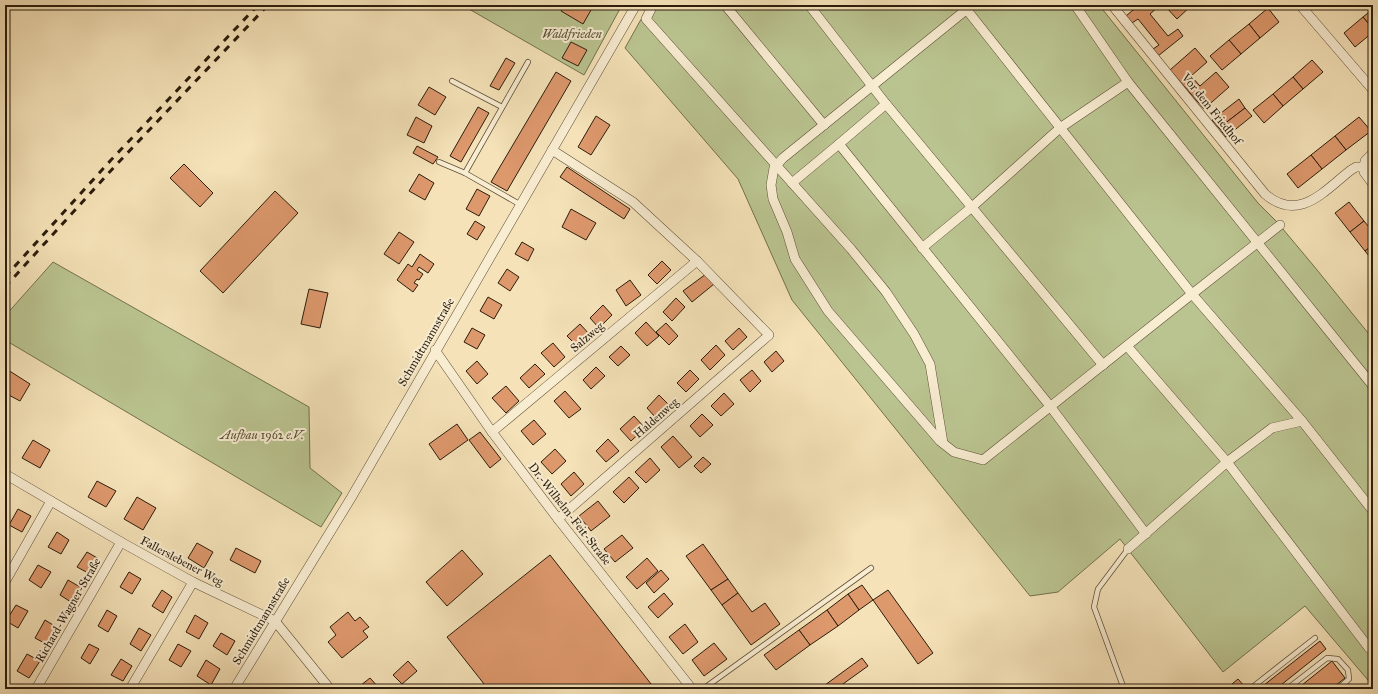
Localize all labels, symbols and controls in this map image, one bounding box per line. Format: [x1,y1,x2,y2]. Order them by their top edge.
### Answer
park label: Waldfrieden [542,27,602,41]
street label: Vor dem Friedhof [1178,70,1246,149]
street label: Schmidtmannstraße [395,295,457,389]
street label: Salzweg [568,319,607,356]
street label: Haldenweg [631,395,682,442]
park label: Aufbau 1962 e.V. [218,428,305,442]
street label: Dr.-Wilhelm-Feit-Straße [526,460,614,568]
street label: Fallerslebener Weg [138,533,226,590]
street label: Richard-Wagner-Straße [32,555,104,665]
street label: Schmidtmannstraße [229,575,293,667]

